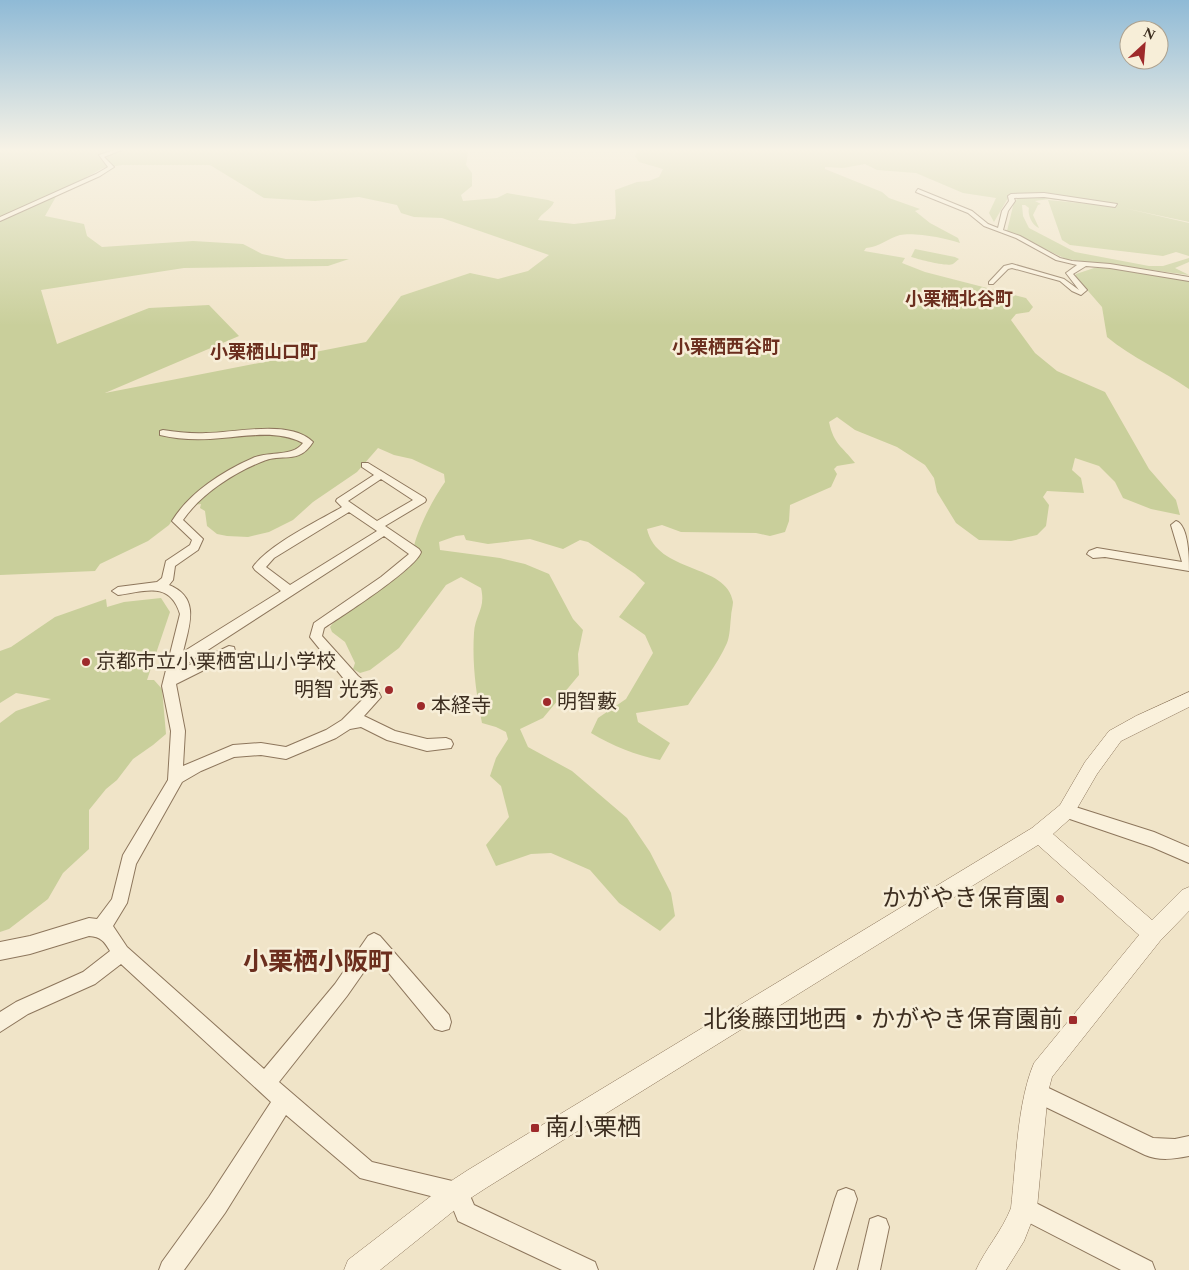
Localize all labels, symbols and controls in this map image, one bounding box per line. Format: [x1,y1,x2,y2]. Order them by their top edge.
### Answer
north arrow [1119,20,1169,70]
text: N [1140,22,1159,46]
district label: 小栗栖北谷町 [905,286,1013,313]
district label: 小栗栖西谷町 [672,334,780,361]
district label: 小栗栖山口町 [210,339,318,366]
place label: 京都市立小栗栖宮山小学校 [96,647,336,677]
marker: 京都市立小栗栖宮山小学校 [80,656,92,668]
place label: 明智 光秀 [294,675,379,705]
marker: 明智 光秀 [383,684,395,696]
place label: 明智藪 [557,687,617,717]
place label: 本経寺 [431,691,491,721]
marker: 明智藪 [541,696,553,708]
marker: 本経寺 [415,700,427,712]
place label: かがやき保育園 [882,881,1050,917]
marker: かがやき保育園 [1054,893,1066,905]
district label: 小栗栖小阪町 [243,944,393,982]
place label: 北後藤団地西・かがやき保育園前 [703,1002,1063,1038]
marker: 北後藤団地西・かがやき保育園前 [1067,1014,1079,1026]
place label: 南小栗栖 [545,1110,641,1146]
marker: 南小栗栖 [529,1122,541,1134]

